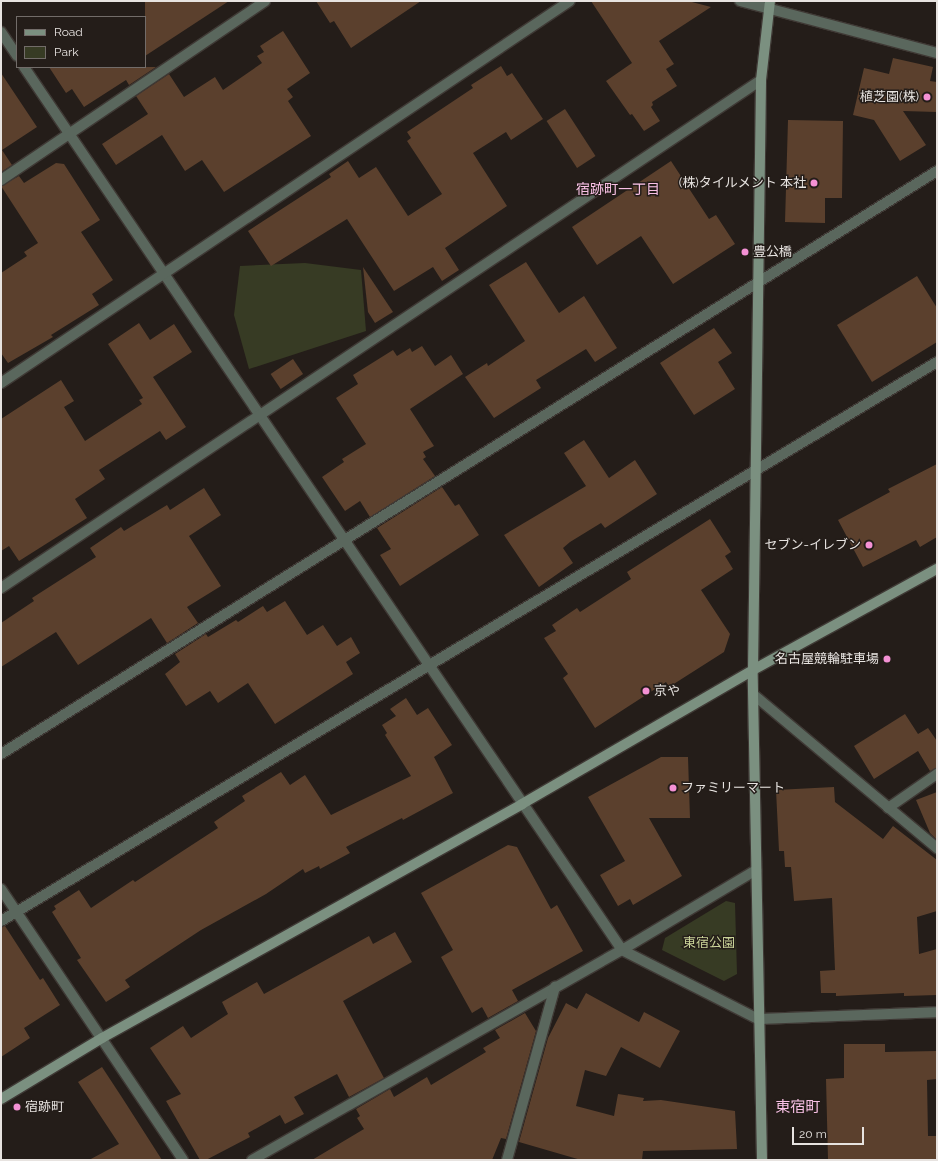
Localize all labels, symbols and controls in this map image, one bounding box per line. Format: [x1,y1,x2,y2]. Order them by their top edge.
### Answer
legend [16,16,146,68]
text: Road [54,25,83,39]
text: Park [54,45,79,59]
place label: 植芝園(株) [860,89,919,105]
marker: 植芝園(株) [922,92,932,102]
place label: (株)タイルメント 本社 [679,175,806,191]
marker: (株)タイルメント 本社 [809,178,819,188]
district label: 宿跡町一丁目 [576,181,660,197]
place label: 豊公橋 [753,244,792,260]
marker: 豊公橋 [740,247,750,257]
place label: セブン-イレブン [765,537,861,553]
marker: セブン-イレブン [864,540,874,550]
place label: 名古屋競輪駐車場 [775,651,879,667]
marker: 名古屋競輪駐車場 [882,654,892,664]
place label: 京や [654,683,680,699]
marker: 京や [641,686,651,696]
place label: ファミリーマート [681,780,785,796]
marker: ファミリーマート [668,783,678,793]
park label: 東宿公園 [683,935,735,951]
place label: 宿跡町 [25,1099,64,1115]
district label: 東宿町 [776,1099,820,1117]
marker: 宿跡町 [12,1102,22,1112]
scale bar [794,1119,866,1145]
text: 20 m [799,1127,827,1141]

